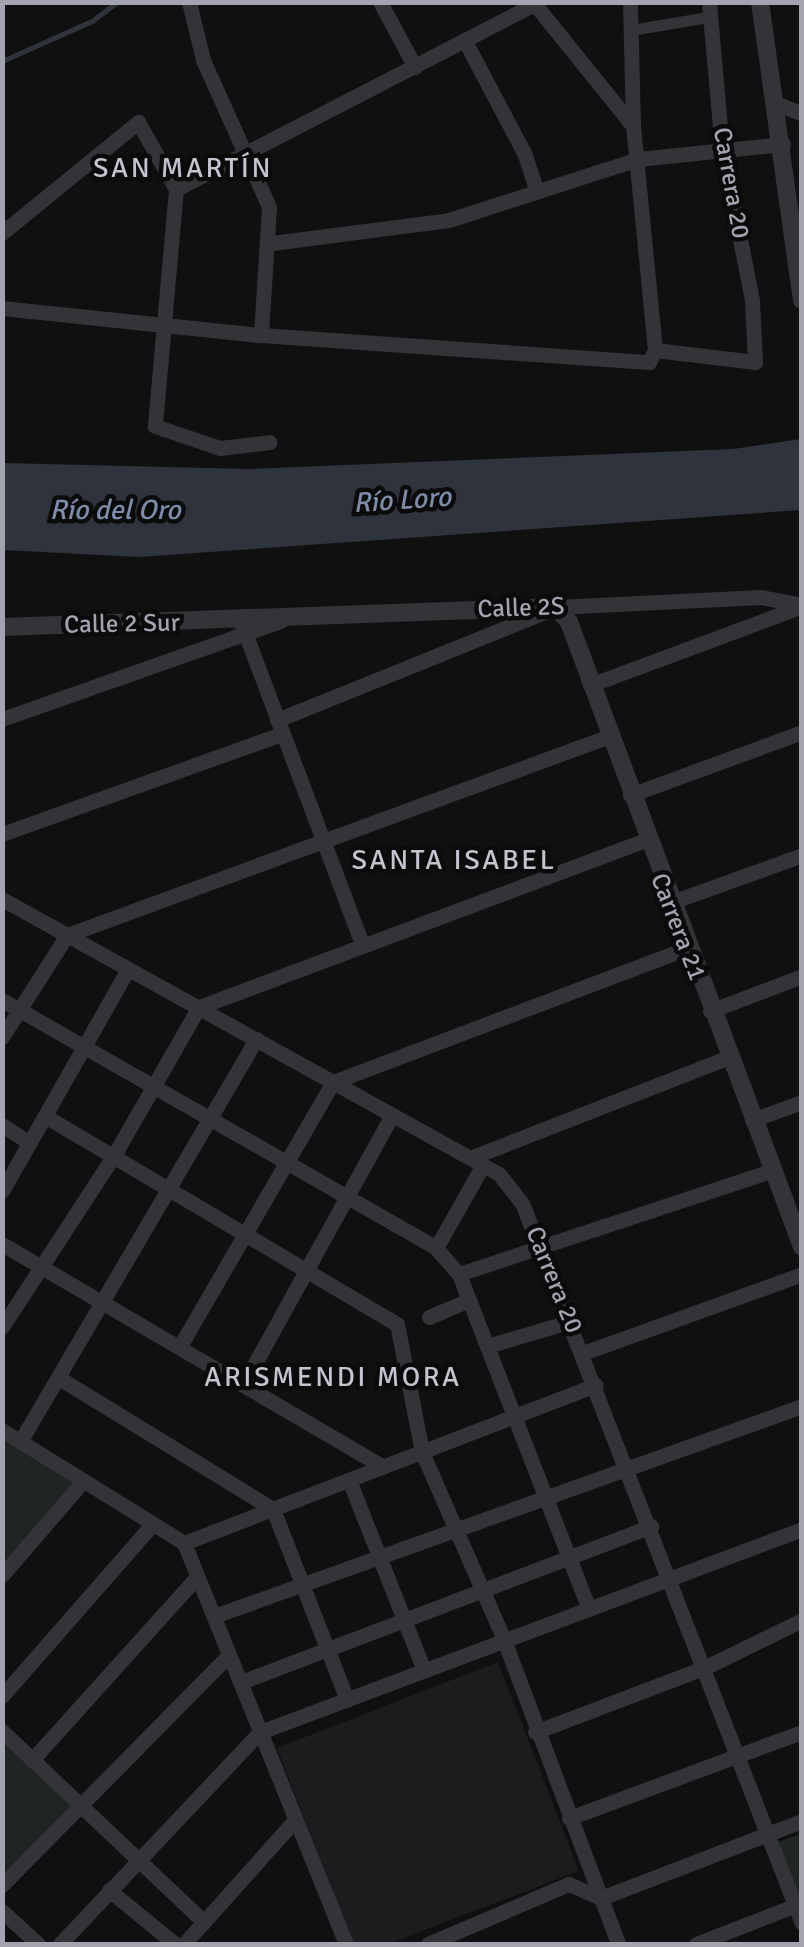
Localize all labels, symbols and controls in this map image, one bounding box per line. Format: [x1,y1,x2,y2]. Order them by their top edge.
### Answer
street label: Carrera 20 [706,125,756,241]
district label: SAN MARTÍN [93,151,273,185]
water label: Río Loro [352,480,452,520]
water label: Río del Oro [49,493,181,527]
street label: Calle 2S [477,591,565,625]
street label: Calle 2 Sur [64,608,180,640]
district label: SANTA ISABEL [351,843,557,877]
street label: Carrera 21 [644,869,712,985]
street label: Carrera 20 [519,1222,589,1338]
district label: ARISMENDI MORA [204,1360,462,1394]

